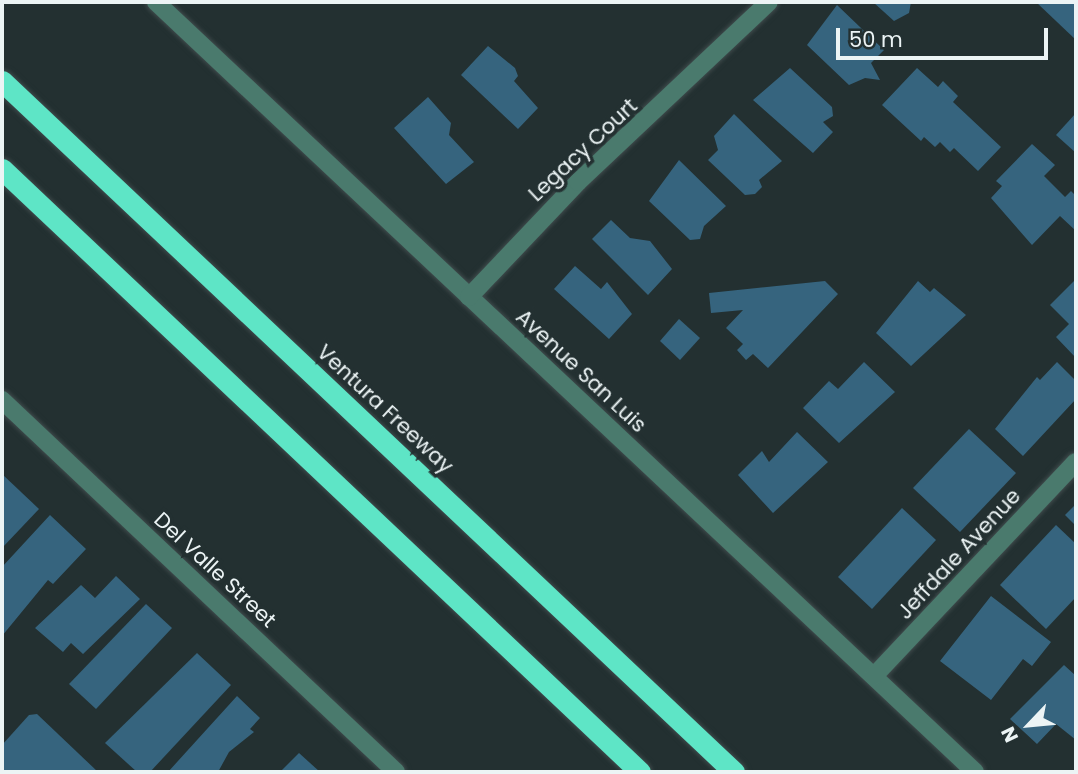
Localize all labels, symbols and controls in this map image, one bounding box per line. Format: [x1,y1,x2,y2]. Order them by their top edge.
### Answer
scale bar [840,14,1052,58]
text: 50 m [849,25,903,54]
street label: Legacy Court [523,93,643,207]
street label: Avenue San Luis [511,304,651,438]
street label: Ventura Freeway [312,339,458,479]
street label: Jeffdale Avenue [892,484,1026,624]
street label: Del Valle Street [149,507,281,633]
north arrow [994,690,1064,760]
text: N [994,722,1025,747]

